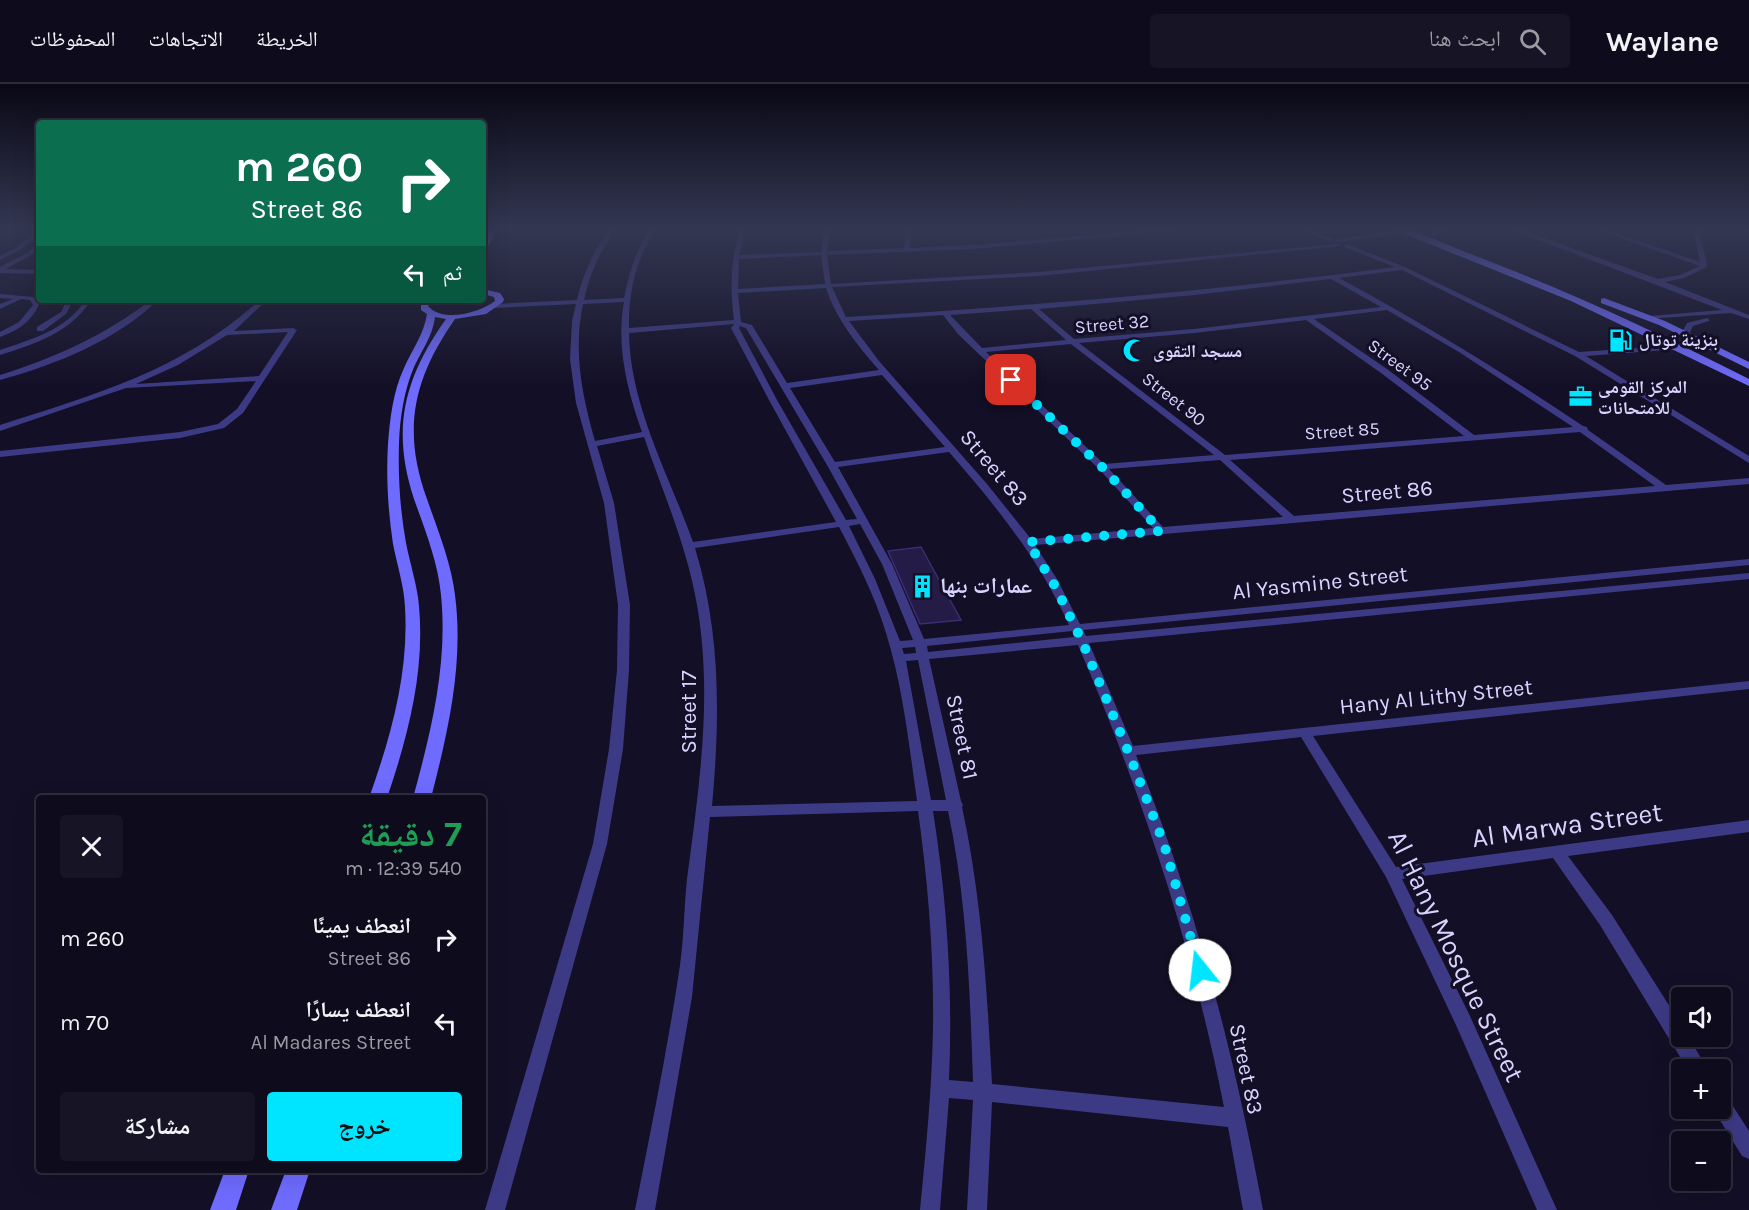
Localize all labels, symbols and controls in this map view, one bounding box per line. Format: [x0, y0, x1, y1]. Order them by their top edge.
search box [1150, 14, 1570, 68]
icon: search [1516, 25, 1549, 58]
text: Waylane [1606, 25, 1719, 58]
text: ابحث هنا [1429, 26, 1501, 52]
text: المحفوظات [30, 27, 115, 51]
text: الاتجاهات [148, 27, 223, 51]
text: الخريطة [256, 27, 318, 51]
text: 260 m [235, 142, 363, 192]
icon: right [384, 144, 462, 222]
text: Street 86 [250, 193, 363, 225]
icon: left [398, 258, 431, 291]
text: ثم [443, 260, 462, 286]
street label: Street 32 [1074, 310, 1150, 338]
fuel station icon: بنزينة توتال [1608, 327, 1634, 353]
place label: بنزينة توتال [1639, 329, 1718, 351]
street label: Street 95 [1363, 334, 1437, 396]
mosque icon: مسجد التقوى [1122, 338, 1148, 364]
place label: مسجد التقوى [1153, 340, 1242, 362]
pin [985, 354, 1036, 405]
icon: arrive [994, 363, 1027, 396]
street label: Street 90 [1138, 367, 1210, 431]
place label: المركز القومى للامتحانات [1598, 376, 1687, 419]
office icon: المركز القومى للامتحانات [1567, 384, 1593, 410]
street label: Street 85 [1304, 417, 1380, 445]
street label: Street 83 [954, 424, 1034, 512]
street label: Street 86 [1340, 475, 1434, 509]
street label: Al Yasmine Street [1231, 561, 1409, 605]
building icon: عمارات بنها [909, 573, 935, 599]
place label: عمارات بنها [940, 573, 1032, 599]
street label: Street 17 [676, 670, 702, 754]
street label: Hany Al Lithy Street [1338, 674, 1534, 720]
street label: Street 81 [940, 692, 984, 782]
street label: Al Marwa Street [1470, 796, 1664, 854]
text: 7 دقيقة [359, 813, 462, 855]
button: close [60, 815, 123, 878]
street label: Al Hany Mosque Street [1381, 825, 1531, 1087]
text: 540 m · 12:39 [345, 857, 462, 880]
text: انعطف يمينًا [312, 913, 411, 939]
icon: right [429, 923, 462, 956]
text: 260 m [60, 926, 124, 952]
position arrow [1168, 938, 1232, 1002]
text: Street 86 [328, 947, 411, 970]
map controls [1671, 987, 1731, 1191]
button: sound [1671, 987, 1731, 1047]
text: انعطف يسارًا [306, 997, 411, 1023]
icon: left [429, 1007, 462, 1040]
text: 70 m [60, 1010, 109, 1036]
street label: Street 83 [1224, 1021, 1268, 1117]
text: Al Madares Street [251, 1031, 411, 1054]
button: + [1671, 1059, 1731, 1119]
button: مشاركة [60, 1092, 255, 1161]
button: خروج [267, 1092, 462, 1161]
button: − [1671, 1131, 1731, 1191]

